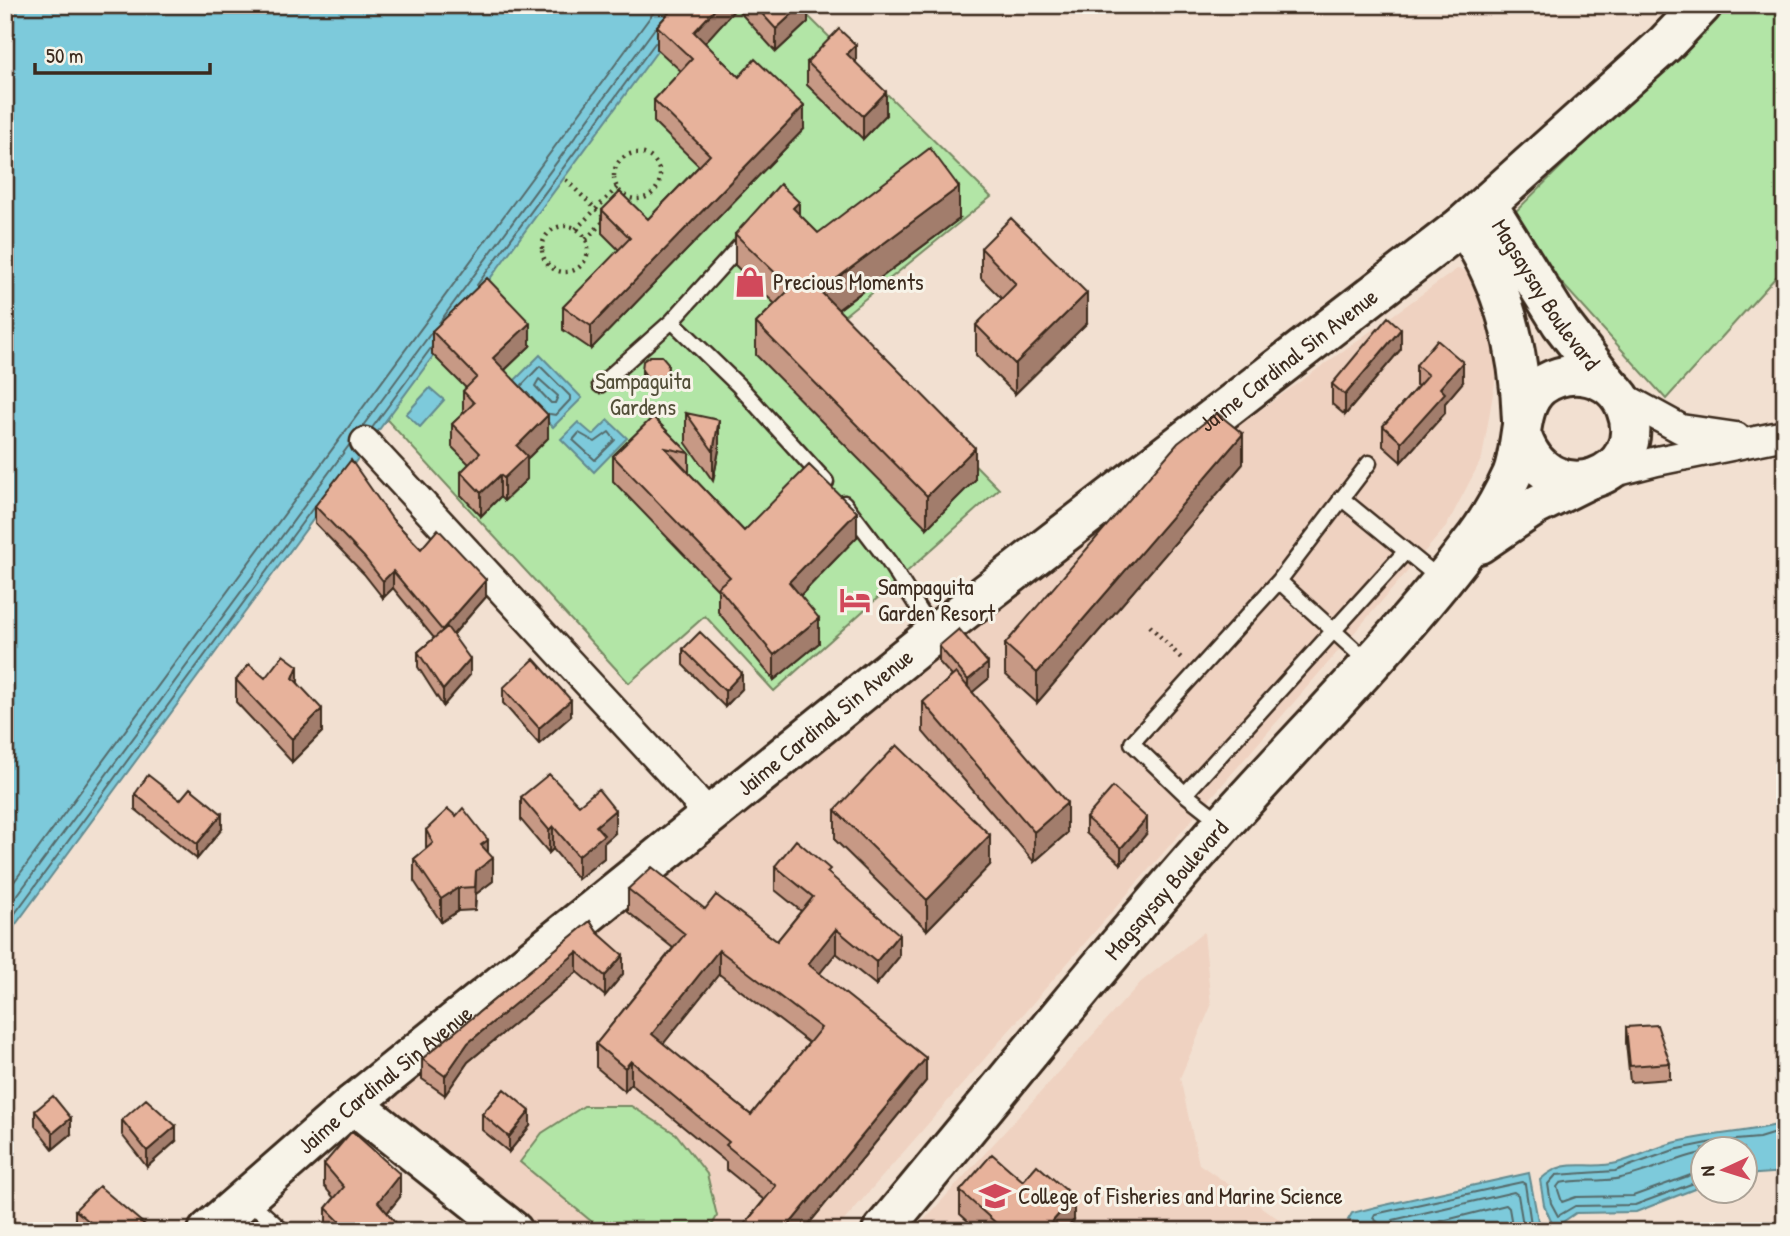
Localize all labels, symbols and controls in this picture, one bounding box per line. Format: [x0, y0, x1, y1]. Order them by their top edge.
scale bar [35, 32, 210, 76]
text: 50 m [46, 41, 83, 70]
street label: Magsaysay Boulevard [1485, 213, 1607, 376]
shop icon: Precious Moments [733, 265, 767, 299]
place label: Precious Moments [773, 266, 924, 297]
street label: Jaime Cardinal Sin Avenue [1192, 281, 1384, 439]
park label: Sampaguita Gardens [595, 365, 691, 422]
place label: Sampaguita Garden Resort [878, 571, 996, 628]
hotel icon: Sampaguita Garden Resort [838, 583, 872, 617]
street label: Jaime Cardinal Sin Avenue [730, 641, 919, 802]
street label: Magsaysay Boulevard [1097, 813, 1235, 966]
street label: Jaime Cardinal Sin Avenue [291, 998, 478, 1161]
north arrow [1688, 1134, 1758, 1204]
text: N [1694, 1165, 1720, 1177]
school or university icon: College of Fisheries and Marine Science [978, 1179, 1012, 1213]
place label: College of Fisheries and Marine Science [1018, 1180, 1343, 1211]

